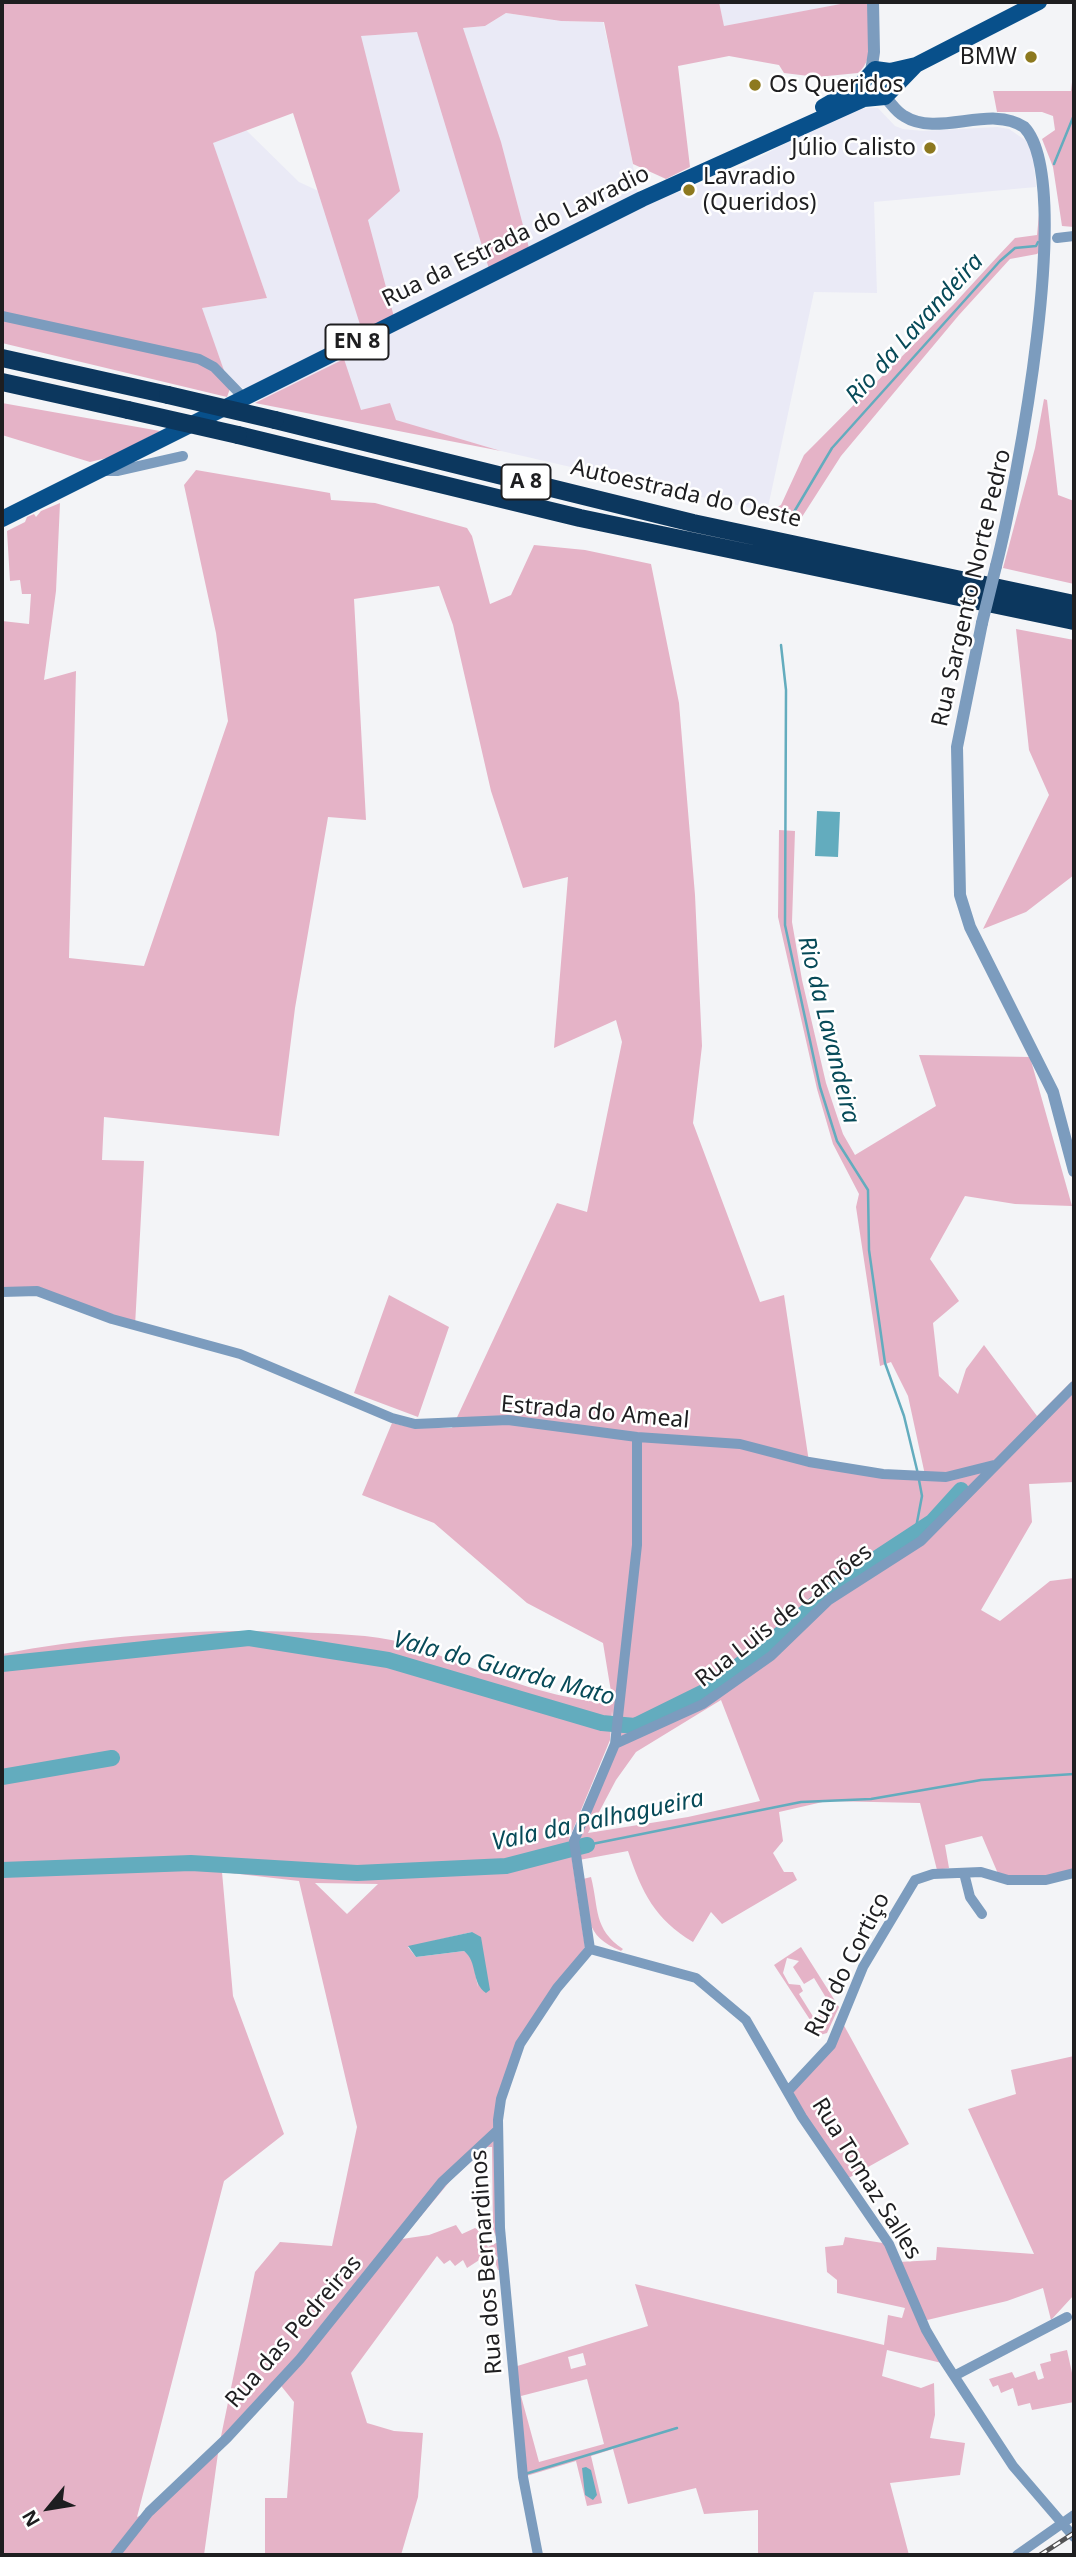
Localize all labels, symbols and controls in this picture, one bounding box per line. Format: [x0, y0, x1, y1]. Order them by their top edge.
place label: BMW [960, 43, 1017, 71]
marker: BMW [1023, 49, 1039, 65]
place label: Os Queridos [769, 71, 904, 99]
marker: Os Queridos [747, 77, 763, 93]
place label: Júlio Calisto [791, 134, 916, 162]
marker: Júlio Calisto [922, 140, 938, 156]
street label: Rua da Estrada do Lavradio [378, 160, 654, 314]
place label: Lavradio (Queridos) [703, 163, 816, 217]
marker: Lavradio (Queridos) [681, 182, 697, 198]
water label: Rio da Lavandeira [840, 248, 990, 410]
road number: EN 8 [326, 324, 388, 360]
street label: Rua Sargento Norte Pedro [927, 447, 1017, 729]
street label: Autoestrada do Oeste [568, 454, 804, 534]
road number: A 8 [502, 464, 550, 500]
water label: Rio da Lavandeira [791, 933, 865, 1127]
street label: Estrada do Ameal [500, 1391, 690, 1435]
street label: Rua Luis de Camões [690, 1538, 878, 1694]
water label: Vala do Guarda Mato [390, 1626, 618, 1712]
water label: Vala da Palhagueira [489, 1784, 707, 1858]
street label: Rua do Cortiço [800, 1888, 896, 2042]
street label: Rua Tomaz Salles [805, 2093, 927, 2265]
street label: Rua dos Bernardinos [465, 2149, 509, 2375]
street label: Rua das Pedreiras [220, 2250, 368, 2414]
north arrow [14, 2473, 84, 2543]
text: N [16, 2505, 46, 2532]

